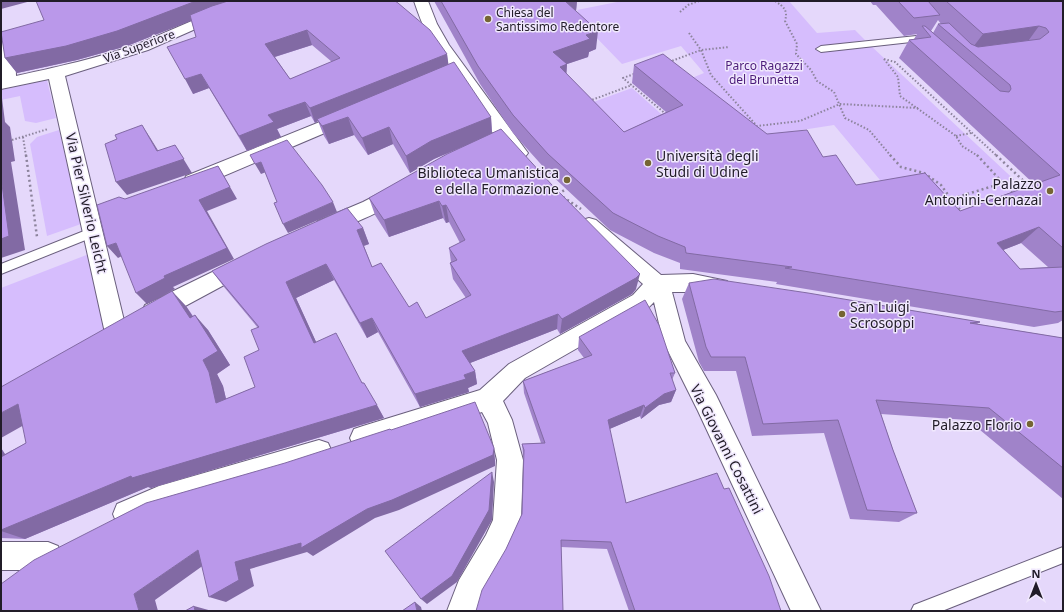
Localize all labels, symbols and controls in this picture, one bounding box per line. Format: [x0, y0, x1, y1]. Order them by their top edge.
place label: Chiesa del Santissimo Redentore [496, 4, 619, 35]
marker: Chiesa del Santissimo Redentore [483, 14, 493, 24]
street label: Via Superiore [101, 25, 177, 67]
park label: Parco Ragazzi del Brunetta [725, 57, 803, 88]
street label: Via Pier Silverio Leicht [62, 131, 112, 275]
place label: Università degli Studi di Udine [656, 146, 759, 181]
marker: Università degli Studi di Udine [643, 158, 653, 168]
place label: Biblioteca Umanistica e della Formazione [417, 163, 559, 198]
place label: Palazzo Antonini-Cernazai [925, 174, 1042, 209]
marker: Biblioteca Umanistica e della Formazione [562, 175, 572, 185]
marker: Palazzo Antonini-Cernazai [1045, 186, 1055, 196]
place label: San Luigi Scrosoppi [850, 297, 914, 332]
marker: San Luigi Scrosoppi [837, 309, 847, 319]
street label: Via Giovanni Cosattini [686, 381, 768, 517]
place label: Palazzo Florio [932, 415, 1022, 434]
marker: Palazzo Florio [1025, 419, 1035, 429]
north arrow [1016, 564, 1056, 604]
text: N [1032, 566, 1040, 581]

